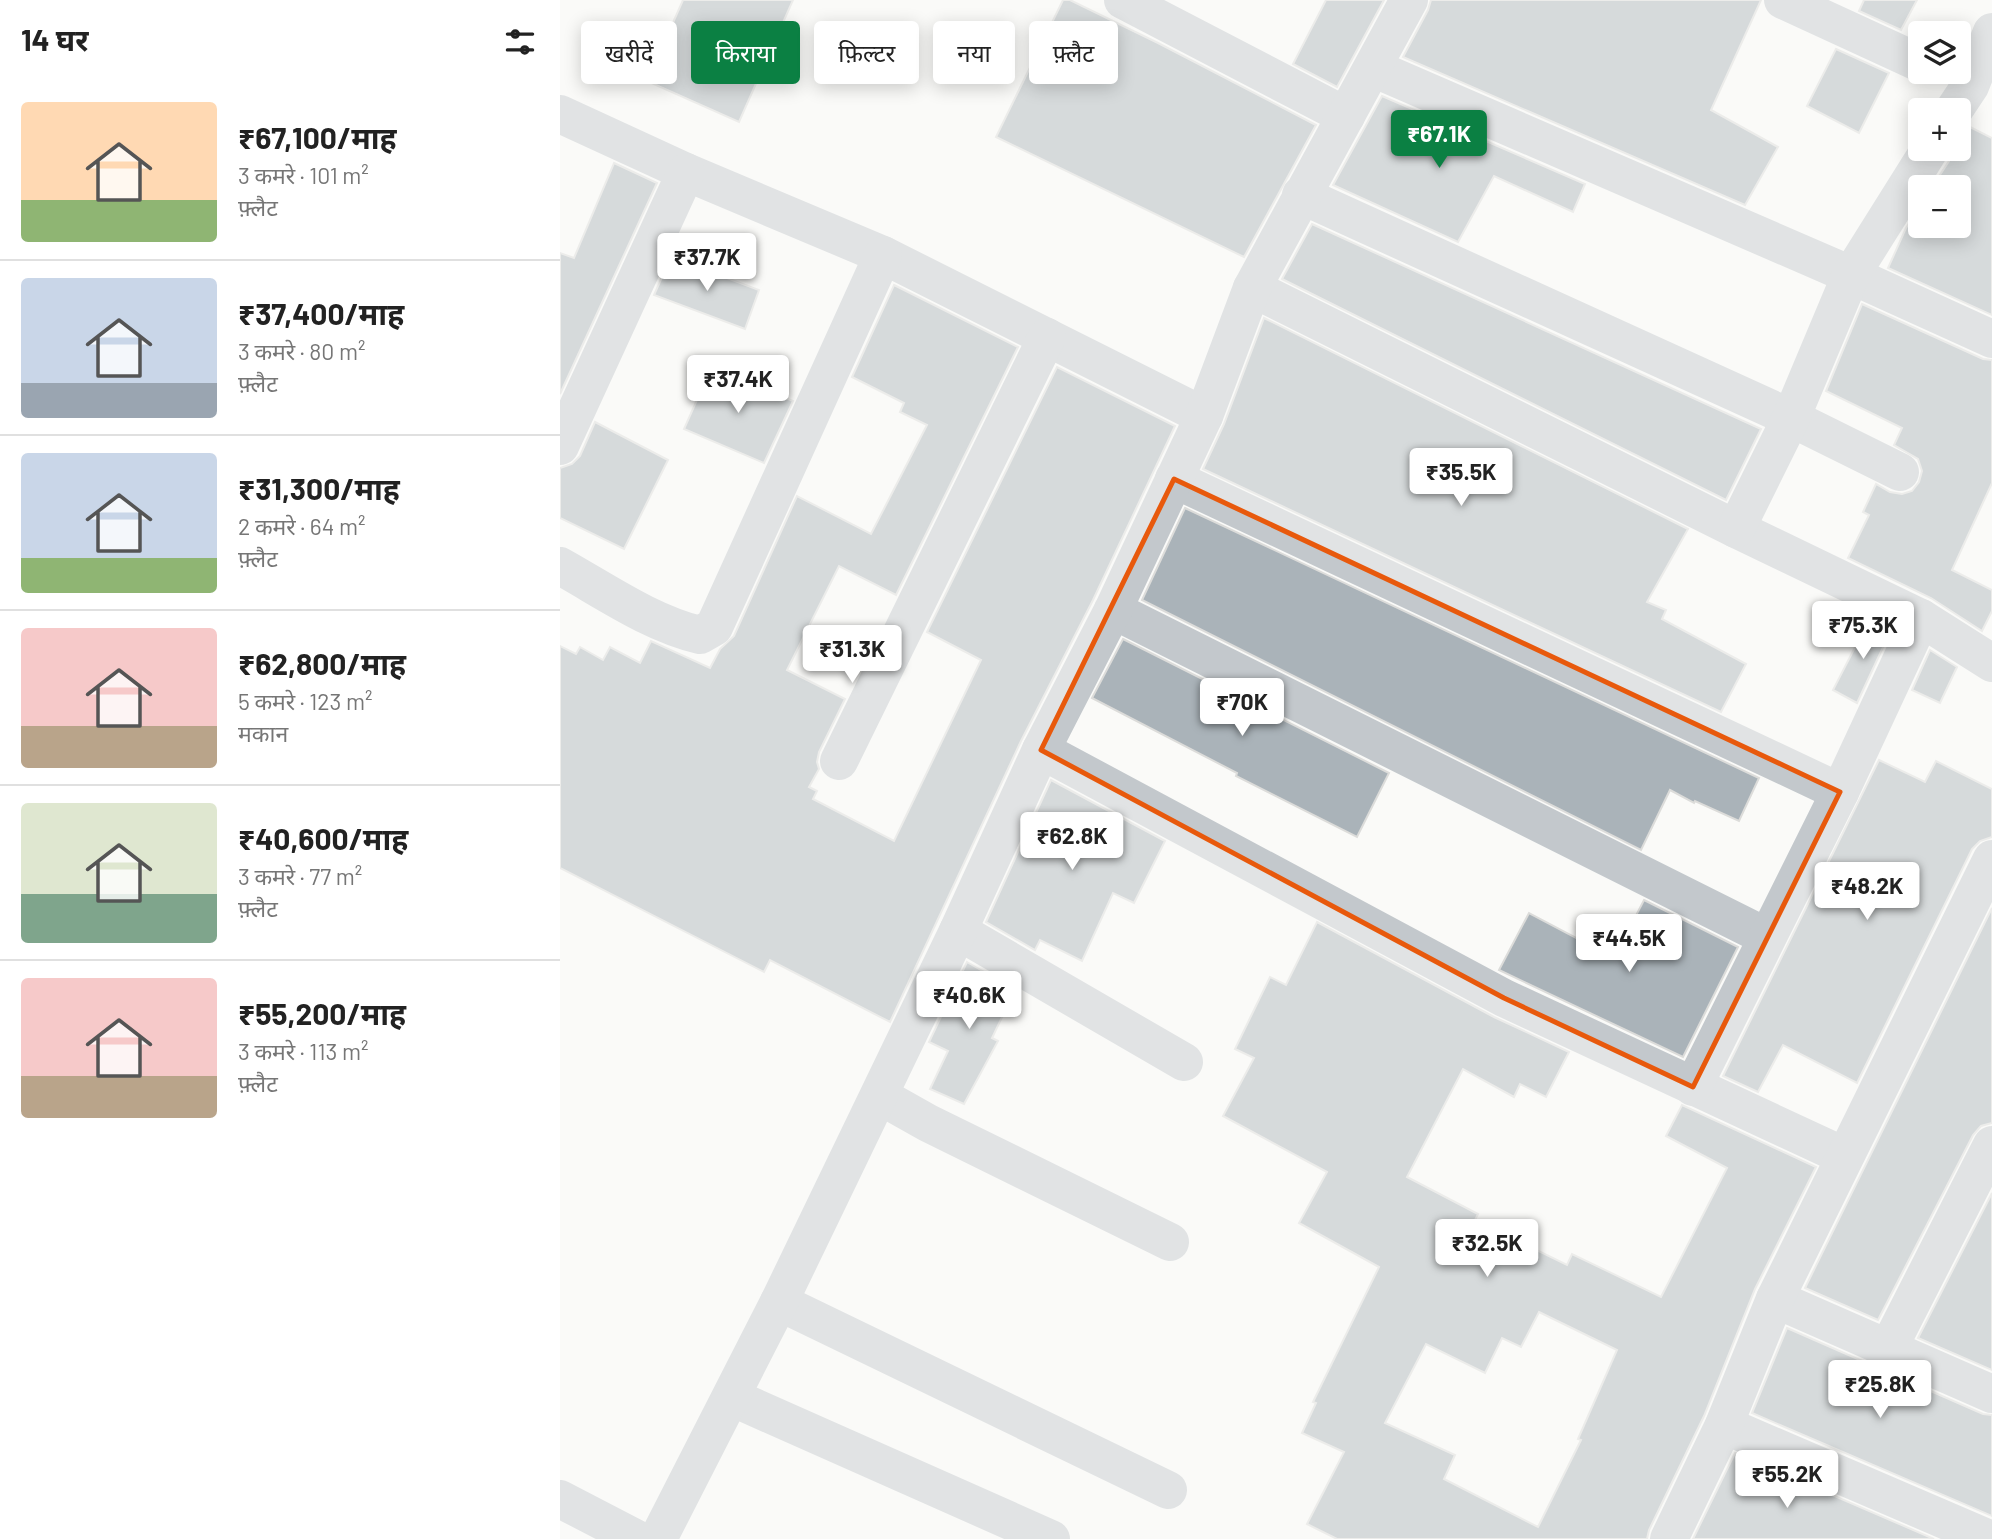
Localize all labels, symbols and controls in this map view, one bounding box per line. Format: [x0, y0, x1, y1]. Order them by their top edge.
text: 14 घर [21, 21, 88, 57]
chip: खरीदें [581, 21, 677, 84]
chip: किराया [691, 21, 800, 84]
chip: फ़िल्टर [814, 21, 919, 84]
chip: नया [933, 21, 1015, 84]
chip: फ़्लैट [1029, 21, 1118, 84]
map controls [1908, 21, 1971, 238]
button: layers [1908, 21, 1971, 84]
icon: filters [501, 23, 539, 61]
button: + [1908, 98, 1971, 161]
pin: ₹67.1K [1382, 110, 1496, 170]
text: ₹67,100/माह [238, 119, 397, 155]
text: ₹67.1K [1407, 119, 1471, 147]
icon: home [77, 130, 161, 214]
text: 3 कमरे · 101 m² [238, 161, 369, 189]
button: − [1908, 175, 1971, 238]
text: फ़्लैट [238, 193, 278, 221]
pin: ₹37.7K [650, 233, 764, 293]
text: ₹37.7K [673, 242, 741, 270]
text: ₹37,400/माह [238, 295, 404, 331]
icon: home [77, 306, 161, 390]
text: 3 कमरे · 80 m² [238, 337, 365, 365]
pin: ₹37.4K [681, 356, 795, 415]
text: ₹37.4K [703, 364, 773, 392]
text: फ़्लैट [238, 369, 278, 397]
pin: ₹35.5K [1404, 448, 1518, 508]
text: ₹35.5K [1426, 457, 1496, 485]
text: ₹31,300/माह [238, 470, 400, 506]
icon: home [77, 481, 161, 565]
text: 2 कमरे · 64 m² [238, 512, 365, 540]
text: फ़्लैट [238, 544, 278, 572]
pin: ₹75.3K [1806, 602, 1920, 661]
text: ₹75.3K [1828, 610, 1898, 638]
pin: ₹31.3K [795, 626, 909, 685]
text: ₹31.3K [819, 634, 885, 662]
text: ₹62,800/माह [238, 645, 406, 681]
icon: home [77, 656, 161, 740]
pin: ₹70K [1201, 678, 1283, 738]
text: 5 कमरे · 123 m² [238, 687, 372, 715]
text: ₹70K [1216, 687, 1268, 715]
text: मकान [238, 719, 288, 747]
pin: ₹62.8K [1015, 812, 1129, 872]
text: ₹40,600/माह [238, 820, 408, 856]
text: ₹62.8K [1036, 821, 1108, 849]
icon: home [77, 831, 161, 915]
text: 3 कमरे · 77 m² [238, 862, 362, 890]
pin: ₹48.2K [1810, 862, 1924, 922]
text: ₹48.2K [1830, 871, 1904, 899]
text: फ़्लैट [238, 894, 278, 922]
pin: ₹44.5K [1572, 914, 1686, 974]
text: ₹44.5K [1592, 923, 1666, 951]
pin: ₹40.6K [912, 972, 1026, 1031]
text: ₹40.6K [932, 980, 1006, 1008]
text: ₹55,200/माह [238, 995, 406, 1031]
icon: home [77, 1006, 161, 1090]
text: 3 कमरे · 113 m² [238, 1037, 368, 1065]
text: फ़्लैट [238, 1069, 278, 1097]
pin: ₹32.5K [1430, 1220, 1544, 1279]
text: ₹32.5K [1451, 1228, 1523, 1256]
pin: ₹25.8K [1823, 1360, 1937, 1420]
text: ₹25.8K [1844, 1369, 1916, 1397]
pin: ₹55.2K [1730, 1450, 1844, 1510]
text: ₹55.2K [1751, 1459, 1823, 1487]

